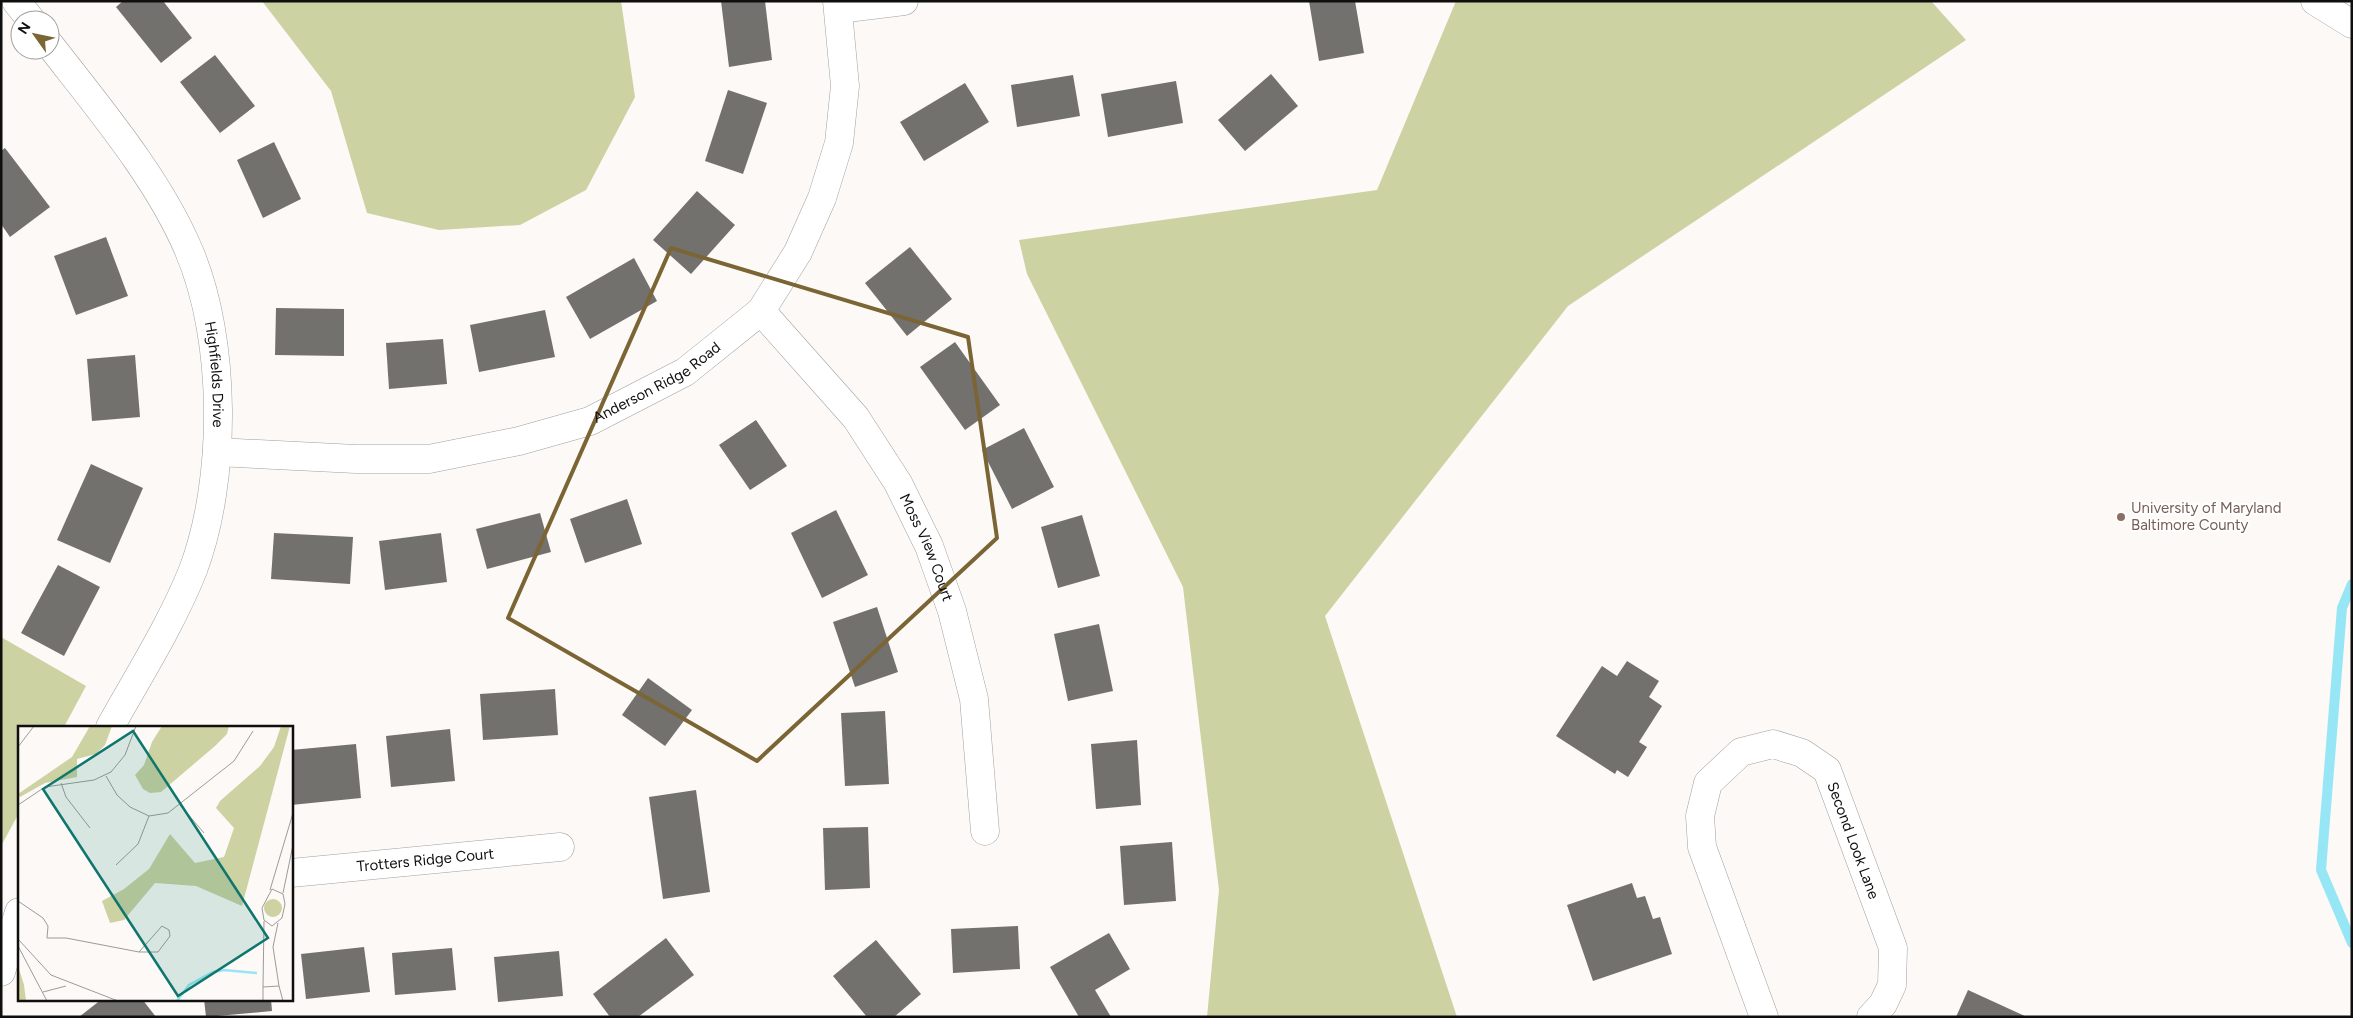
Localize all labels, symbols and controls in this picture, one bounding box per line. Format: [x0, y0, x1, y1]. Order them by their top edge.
north arrow [10, 10, 60, 60]
text: N [14, 19, 35, 37]
street label: Highfields Drive [201, 320, 227, 428]
street label: Anderson Ridge Road [590, 338, 724, 427]
street label: Moss View Court [896, 491, 957, 604]
place label: University of Maryland Baltimore County [2131, 499, 2281, 534]
marker: University of Maryland Baltimore County [2115, 511, 2127, 523]
inset map [18, 726, 292, 1000]
street label: Second Look Lane [1823, 779, 1883, 901]
street label: Trotters Ridge Court [356, 844, 495, 876]

